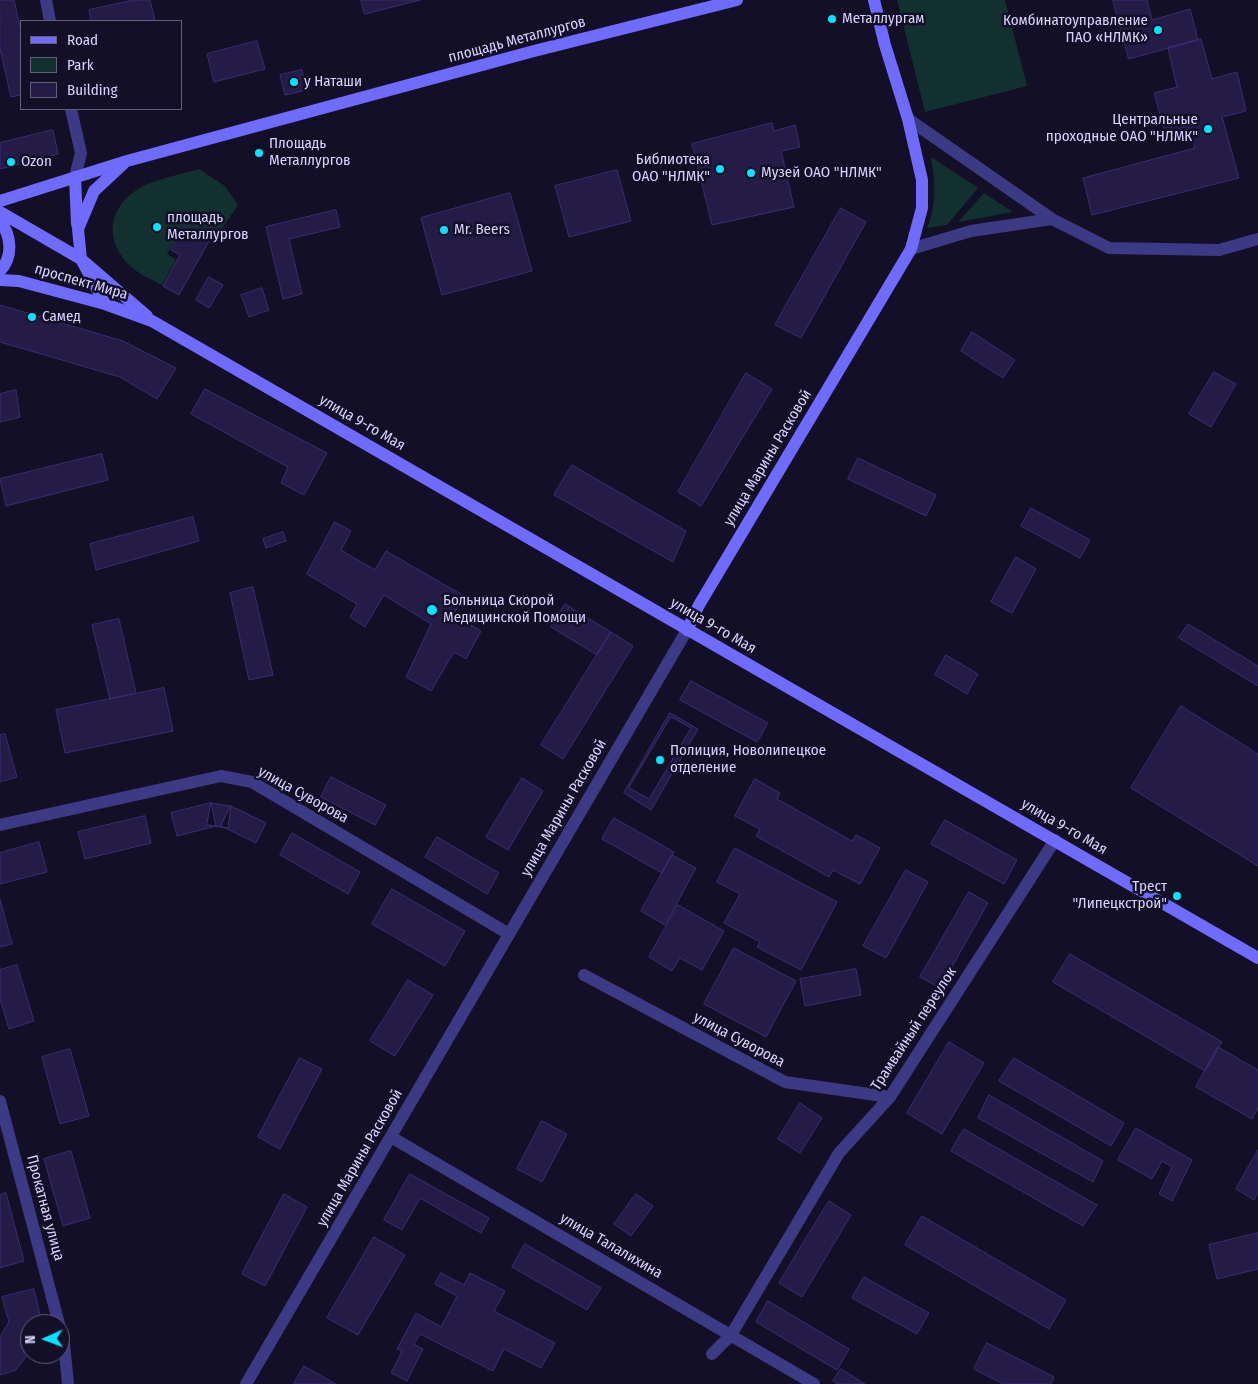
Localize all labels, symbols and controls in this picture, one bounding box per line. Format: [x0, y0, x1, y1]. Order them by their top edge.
place label: Металлургам [842, 10, 924, 28]
place label: Комбинатоуправление ПАО «НЛМК» [1003, 12, 1148, 47]
street label: площадь Металлургов [446, 13, 588, 67]
marker: Металлургам [826, 13, 838, 25]
legend [20, 20, 182, 110]
marker: Комбинатоуправление ПАО «НЛМК» [1152, 24, 1164, 36]
text: Road [67, 31, 98, 49]
text: Park [67, 56, 94, 74]
place label: у Наташи [304, 73, 362, 91]
marker: у Наташи [288, 76, 300, 88]
text: Building [67, 81, 118, 99]
place label: Центральные проходные ОАО "НЛМК" [1046, 111, 1198, 146]
marker: Центральные проходные ОАО "НЛМК" [1202, 123, 1214, 135]
place label: Площадь Металлургов [269, 135, 351, 170]
marker: Площадь Металлургов [253, 147, 265, 159]
place label: Библиотека ОАО "НЛМК" [632, 151, 710, 186]
place label: Ozon [21, 153, 52, 171]
marker: Ozon [5, 156, 17, 168]
marker: Библиотека ОАО "НЛМК" [714, 163, 726, 175]
place label: Музей ОАО "НЛМК" [761, 164, 882, 182]
marker: Музей ОАО "НЛМК" [745, 167, 757, 179]
place label: площадь Металлургов [167, 209, 249, 244]
marker: площадь Металлургов [151, 221, 163, 233]
place label: Mr. Beers [454, 221, 510, 239]
marker: Mr. Beers [438, 224, 450, 236]
street label: проспект Мира [32, 260, 130, 304]
place label: Самед [42, 308, 81, 326]
marker: Самед [26, 311, 38, 323]
street label: улица Марины Расковой [720, 387, 816, 529]
street label: улица 9-го Мая [316, 391, 408, 455]
place label: Больница Скорой Медицинской Помощи [443, 592, 586, 627]
street label: улица 9-го Мая [667, 594, 759, 658]
marker: Больница Скорой Медицинской Помощи [425, 603, 439, 617]
street label: улица Марины Расковой [517, 736, 611, 880]
place label: Полиция, Новолипецкое отделение [670, 742, 826, 777]
marker: Полиция, Новолипецкое отделение [654, 754, 666, 766]
street label: улица Суворова [255, 763, 351, 827]
street label: улица 9-го Мая [1018, 795, 1110, 859]
place label: Трест "Липецкстрой" [1073, 878, 1167, 913]
marker: Трест "Липецкстрой" [1171, 890, 1183, 902]
street label: Трамвайный переулок [867, 964, 961, 1094]
street label: улица Суворова [690, 1008, 788, 1072]
street label: улица Марины Расковой [313, 1086, 407, 1230]
street label: Прокатная улица [22, 1153, 68, 1263]
street label: улица Талалихина [557, 1209, 665, 1283]
north arrow [20, 1314, 70, 1364]
text: N [22, 1335, 39, 1344]

